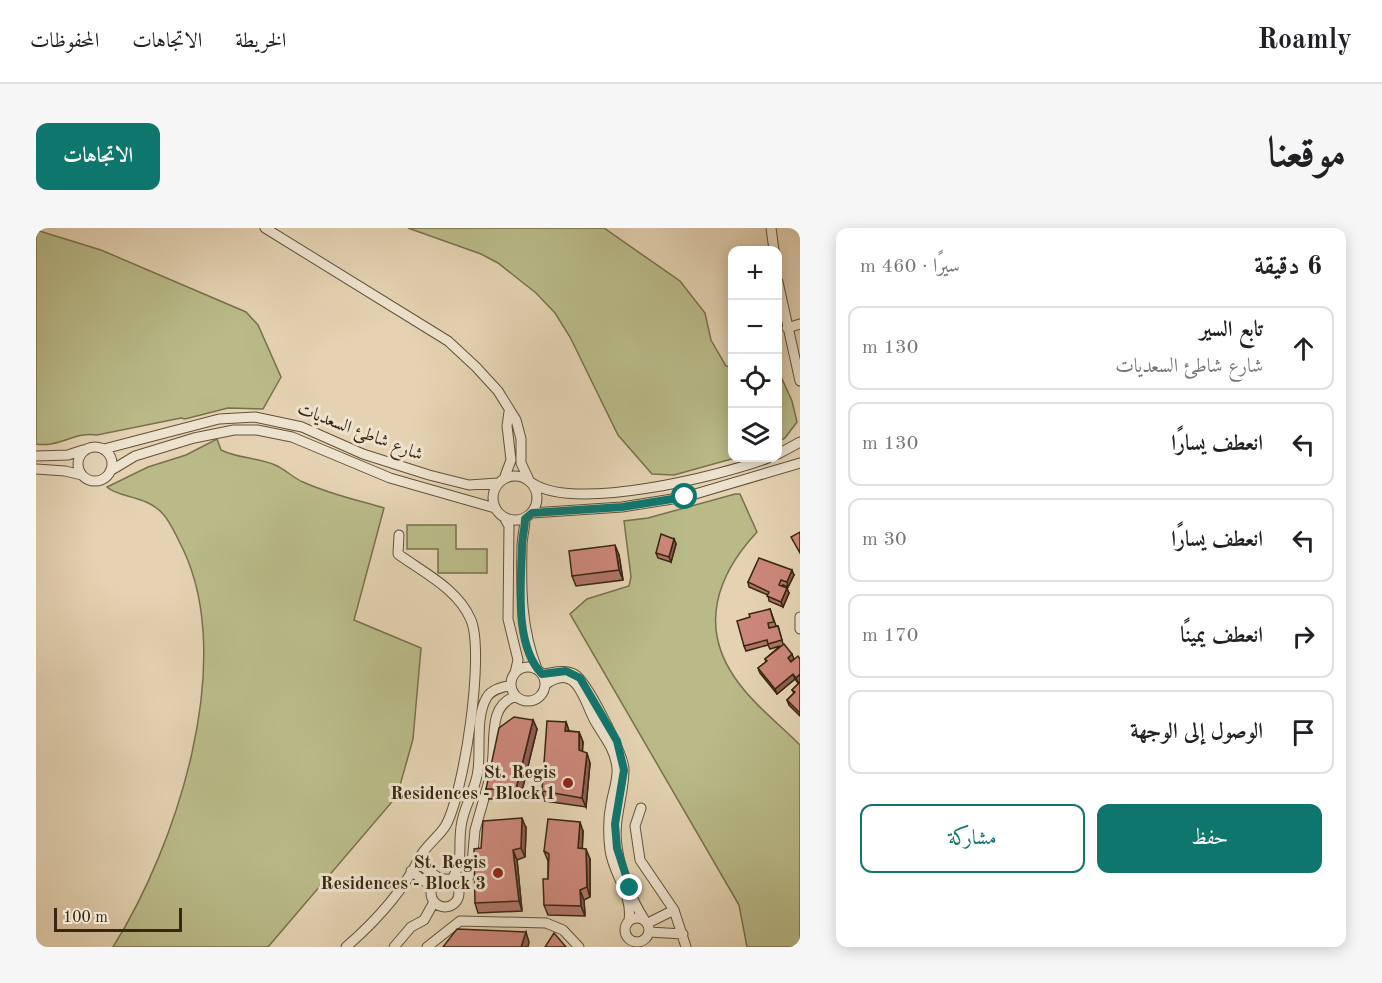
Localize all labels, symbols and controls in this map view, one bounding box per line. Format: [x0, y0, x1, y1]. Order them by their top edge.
text: Roamly [1258, 27, 1352, 55]
text: المحفوظات [30, 31, 99, 52]
text: الاتجاهات [132, 31, 202, 52]
text: الخريطة [235, 31, 286, 52]
button: الاتجاهات [36, 123, 160, 190]
text: موقعنا [1268, 134, 1346, 176]
map controls [728, 246, 782, 462]
button: + [728, 246, 782, 300]
text: 6 دقيقة [1254, 254, 1322, 280]
text: سيرًا · 460 m [860, 257, 960, 277]
button: − [728, 300, 782, 354]
text: تابع السير [1199, 319, 1263, 341]
icon: ahead [1287, 332, 1320, 365]
text: 130 m [862, 338, 918, 358]
button: locate [728, 354, 782, 408]
text: شارع شاطئ السعديات [1115, 357, 1263, 377]
street label: شارع شاطئ السعديات [293, 400, 425, 469]
button: layers [728, 408, 782, 462]
icon: left [1287, 428, 1320, 461]
text: انعطف يسارًا [1171, 433, 1263, 455]
text: 130 m [862, 434, 918, 454]
route start [671, 483, 697, 509]
icon: left [1287, 524, 1320, 557]
text: انعطف يسارًا [1171, 529, 1263, 551]
text: 30 m [862, 530, 907, 550]
icon: right [1287, 620, 1320, 653]
text: انعطف يمينًا [1180, 625, 1263, 647]
text: 170 m [862, 626, 918, 646]
icon: arrive [1287, 716, 1320, 749]
text: الوصول إلى الوجهة [1130, 721, 1263, 743]
place label: St. Regis Residences - Block 1 [390, 764, 556, 803]
marker: St. Regis Residences - Block 1 [561, 776, 575, 790]
button: مشاركة [860, 804, 1085, 873]
button: حفظ [1097, 804, 1322, 873]
place label: St. Regis Residences - Block 3 [320, 854, 486, 893]
marker: St. Regis Residences - Block 3 [491, 866, 505, 880]
route end [616, 874, 642, 900]
scale bar [54, 905, 182, 932]
text: 100 m [63, 910, 108, 926]

